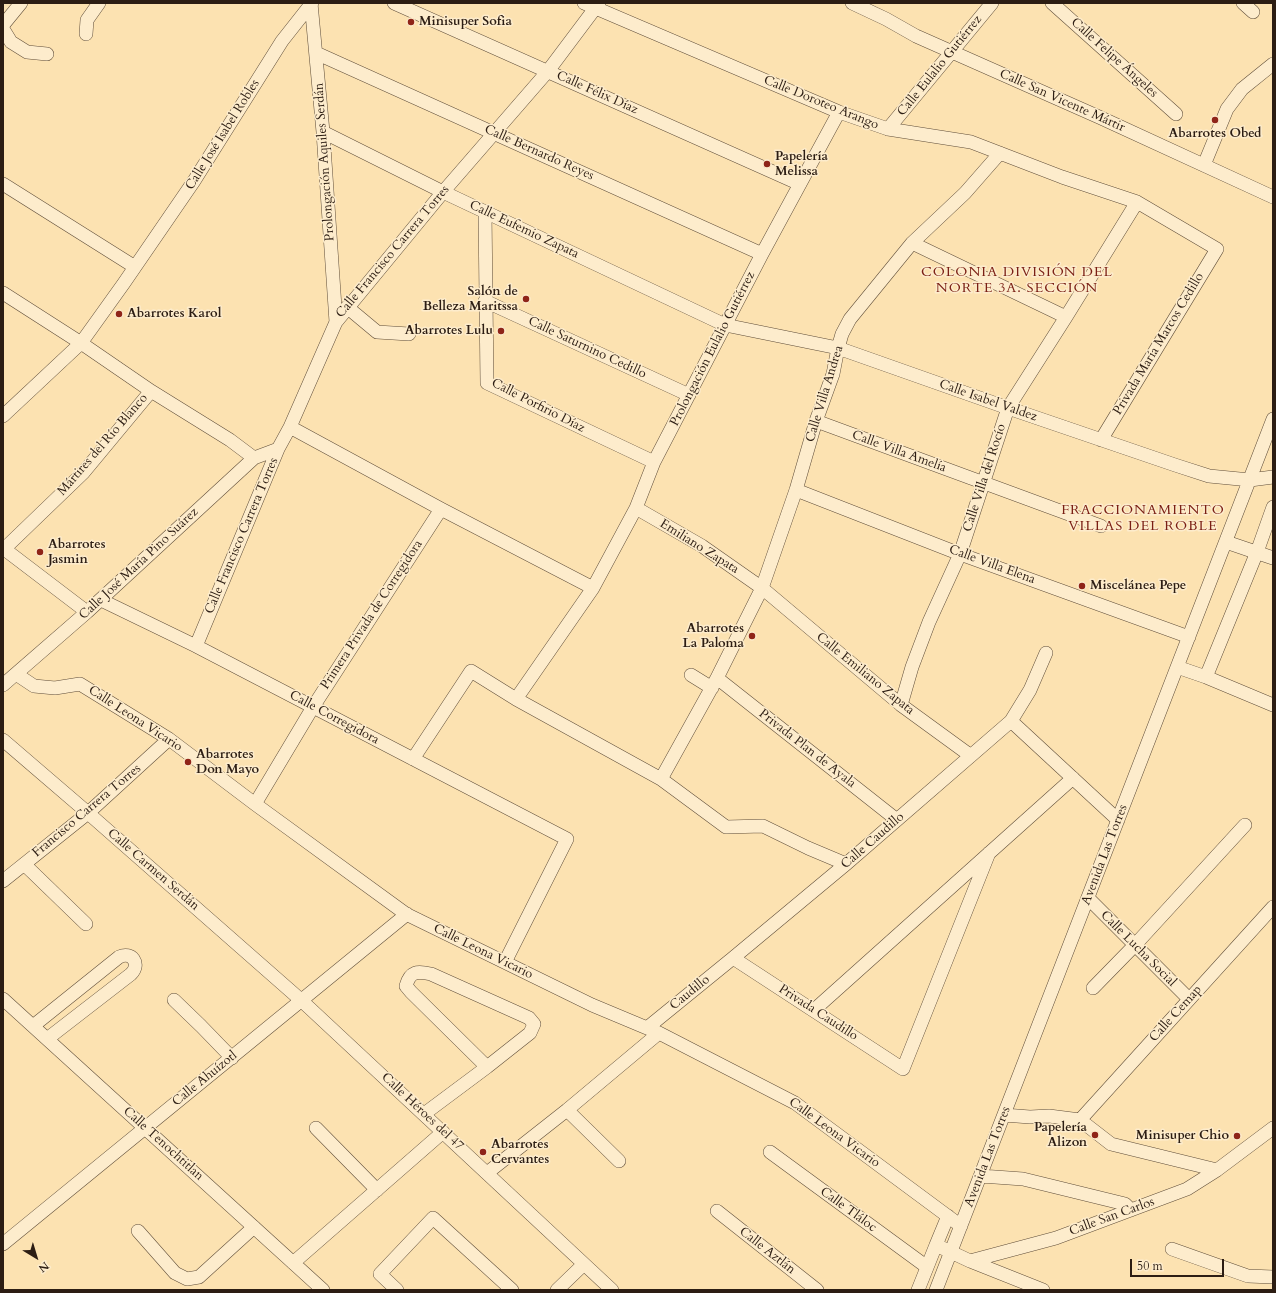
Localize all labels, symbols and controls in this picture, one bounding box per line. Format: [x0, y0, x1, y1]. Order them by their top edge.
street label: Calle Eulalio Gutiérrez [894, 12, 986, 120]
place label: Minisuper Sofia [419, 14, 512, 30]
street label: Calle Felipe Ángeles [1067, 15, 1161, 101]
marker: Minisuper Sofia [406, 17, 416, 27]
street label: Calle San Vicente Mártir [997, 66, 1127, 136]
street label: Calle Félix Díaz [554, 68, 640, 118]
street label: Calle Doroteo Arango [761, 73, 881, 133]
street label: Calle José Isabel Robles [183, 77, 263, 193]
street label: Prolongación Aquiles Serdán [312, 82, 338, 242]
marker: Abarrotes Obed [1210, 115, 1220, 125]
street label: Calle Bernardo Reyes [482, 122, 596, 184]
place label: Abarrotes Obed [1169, 126, 1261, 142]
place label: Papelería Melissa [775, 149, 828, 180]
marker: Papelería Melissa [762, 159, 772, 169]
street label: Calle Francisco Carrera Torres [333, 183, 453, 321]
street label: Calle Eufemio Zapata [467, 198, 581, 262]
district label: COLONIA DIVISIÓN DEL NORTE 3A. SECCIÓN [921, 265, 1113, 298]
street label: Prolongación Eulalio Gutiérrez [667, 269, 759, 429]
street label: Privada María Marcos Cedillo [1110, 270, 1208, 418]
place label: Salón de Belleza Maritssa [423, 284, 518, 315]
marker: Salón de Belleza Maritssa [521, 294, 531, 304]
place label: Abarrotes Karol [127, 306, 221, 322]
marker: Abarrotes Karol [114, 309, 124, 319]
street label: Calle Saturnino Cedillo [525, 314, 649, 382]
place label: Abarrotes Lulu [405, 323, 493, 339]
marker: Abarrotes Lulu [496, 326, 506, 336]
street label: Calle Villa Andrea [803, 344, 847, 444]
street label: Calle Porfirio Díaz [489, 376, 587, 436]
street label: Calle Isabel Valdez [937, 377, 1039, 425]
street label: Mártires del Río Blanco [55, 391, 151, 499]
street label: Calle Villa del Rocío [960, 422, 1010, 534]
street label: Calle Villa Amelía [850, 428, 948, 476]
street label: Calle Francisco Carrera Torres [202, 456, 282, 616]
district label: FRACCIONAMIENTO VILLAS DEL ROBLE [1061, 503, 1225, 536]
street label: Calle José María Pino Suárez [76, 505, 202, 623]
street label: Emiliano Zapata [657, 516, 741, 578]
place label: Abarrotes Jasmin [48, 537, 105, 568]
street label: Primera Privada de Corregidora [318, 537, 426, 693]
street label: Calle Villa Elena [947, 542, 1037, 588]
marker: Abarrotes Jasmin [35, 547, 45, 557]
place label: Miscelánea Pepe [1090, 578, 1186, 594]
marker: Miscelánea Pepe [1077, 581, 1087, 591]
place label: Abarrotes La Paloma [683, 621, 744, 652]
street label: Calle Emiliano Zapata [813, 630, 917, 718]
marker: Abarrotes La Paloma [747, 631, 757, 641]
street label: Calle Leona Vicario [85, 683, 185, 755]
street label: Calle Corregidora [287, 688, 381, 748]
street label: Privada Plan de Ayala [755, 706, 859, 792]
place label: Abarrotes Don Mayo [196, 747, 259, 778]
marker: Abarrotes Don Mayo [183, 757, 193, 767]
street label: Francisco Carrera Torres [30, 761, 144, 861]
street label: Avenida Las Torres [1079, 803, 1131, 907]
street label: Calle Caudillo [838, 809, 908, 873]
street label: Calle Carmen Serdán [104, 826, 202, 914]
street label: Calle Lucha Social [1097, 908, 1179, 990]
street label: Calle Leona Vicario [431, 921, 535, 983]
street label: Caudillo [667, 972, 713, 1014]
street label: Privada Caudillo [776, 982, 860, 1044]
street label: Calle Cemap [1146, 982, 1206, 1046]
street label: Calle Ahuízotl [169, 1048, 241, 1110]
street label: Calle Héroes del 47 [378, 1070, 466, 1154]
street label: Calle Leona Vicario [785, 1095, 883, 1171]
street label: Calle Tenochtitlan [120, 1104, 206, 1184]
street label: Avenida Las Torres [962, 1105, 1014, 1209]
place label: Papelería Alizon [1034, 1120, 1087, 1151]
place label: Minisuper Chio [1136, 1128, 1229, 1144]
marker: Papelería Alizon [1090, 1130, 1100, 1140]
marker: Minisuper Chio [1232, 1131, 1242, 1141]
place label: Abarrotes Cervantes [491, 1137, 549, 1168]
marker: Abarrotes Cervantes [478, 1147, 488, 1157]
street label: Calle Tláloc [817, 1184, 879, 1236]
street label: Calle San Carlos [1067, 1194, 1157, 1240]
street label: Calle Aztlán [736, 1224, 798, 1278]
north arrow [16, 1237, 56, 1277]
scale bar [1132, 1251, 1226, 1277]
text: N [35, 1258, 52, 1276]
text: 50 m [1137, 1258, 1163, 1274]

